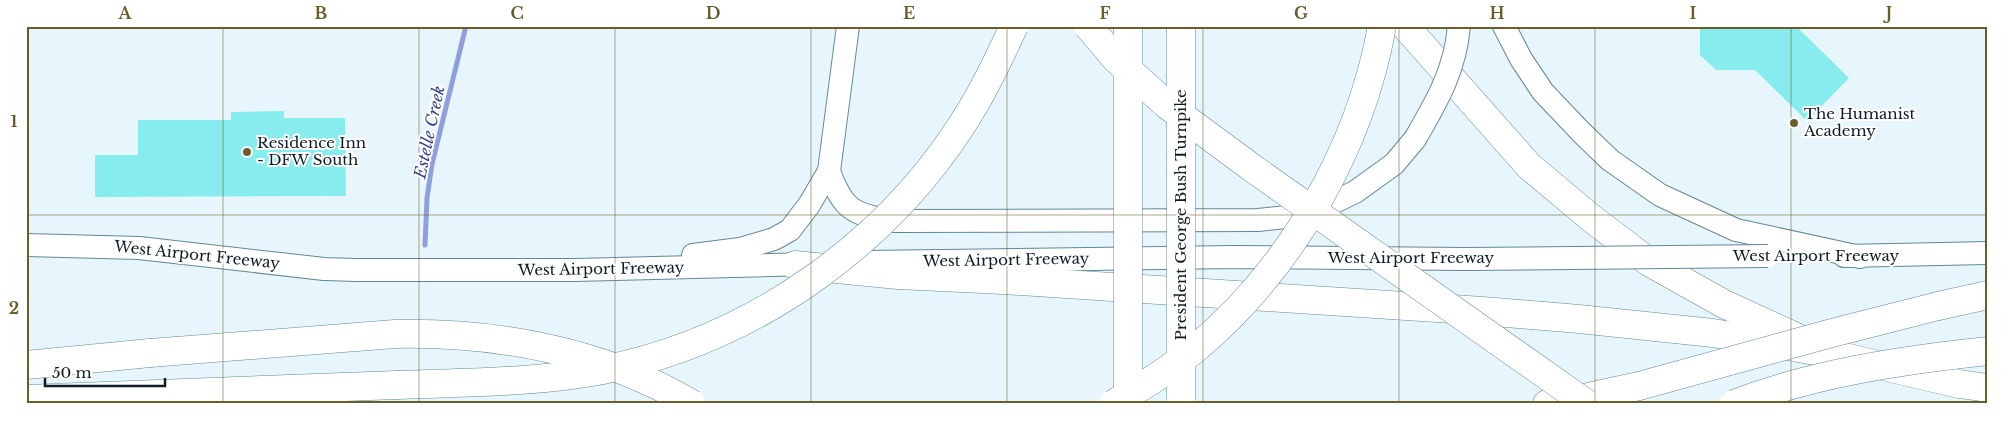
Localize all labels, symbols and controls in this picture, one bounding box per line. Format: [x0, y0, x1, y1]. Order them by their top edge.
text: A [118, 3, 133, 23]
text: B [315, 3, 328, 23]
text: C [510, 3, 524, 23]
text: D [706, 3, 720, 23]
text: E [903, 3, 915, 23]
text: F [1099, 3, 1111, 23]
text: G [1294, 3, 1308, 23]
text: H [1489, 3, 1505, 23]
text: I [1690, 3, 1697, 23]
text: J [1883, 3, 1892, 23]
water label: Estelle Creek [409, 84, 449, 181]
street label: President George Bush Turnpike [1171, 89, 1190, 341]
place label: The Humanist Academy [1803, 104, 1916, 140]
text: 1 [11, 111, 18, 131]
marker: The Humanist Academy [1788, 117, 1800, 129]
place label: Residence Inn - DFW South [257, 133, 366, 169]
marker: Residence Inn - DFW South [241, 146, 253, 158]
street label: West Airport Freeway [112, 236, 281, 273]
street label: West Airport Freeway [1732, 246, 1900, 265]
street label: West Airport Freeway [1327, 248, 1495, 267]
street label: West Airport Freeway [922, 249, 1090, 270]
street label: West Airport Freeway [517, 258, 685, 279]
text: 2 [9, 298, 19, 318]
scale bar [45, 355, 165, 387]
text: 50 m [52, 363, 92, 382]

